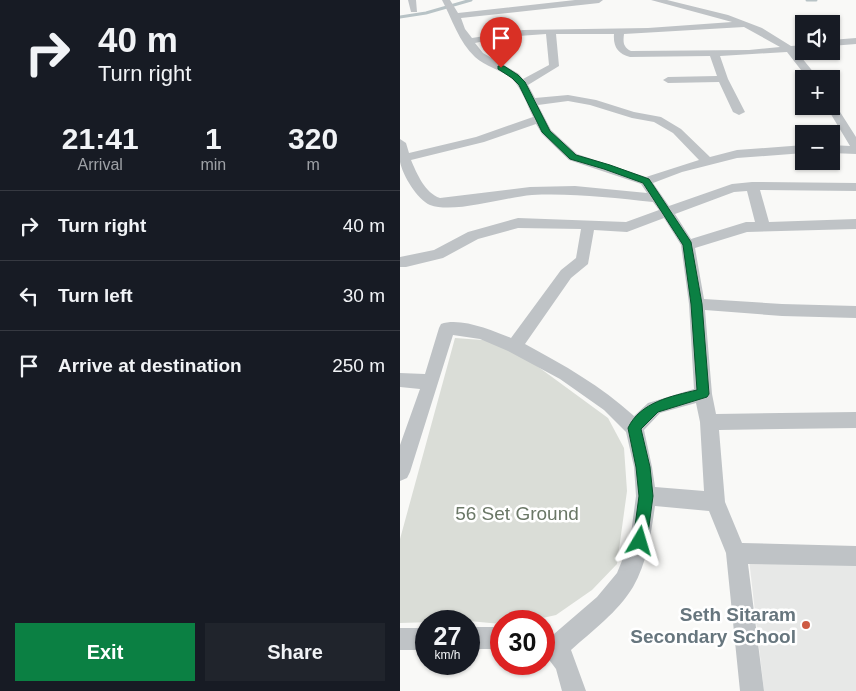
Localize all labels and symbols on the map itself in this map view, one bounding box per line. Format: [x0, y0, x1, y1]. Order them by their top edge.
pin [480, 17, 522, 68]
park label: 56 Set Ground [455, 503, 579, 524]
position arrow [613, 514, 665, 566]
place label: Seth Sitaram Secondary School [630, 604, 796, 647]
speed limit sign: 30 [490, 610, 555, 675]
marker: Seth Sitaram Secondary School [800, 619, 812, 631]

